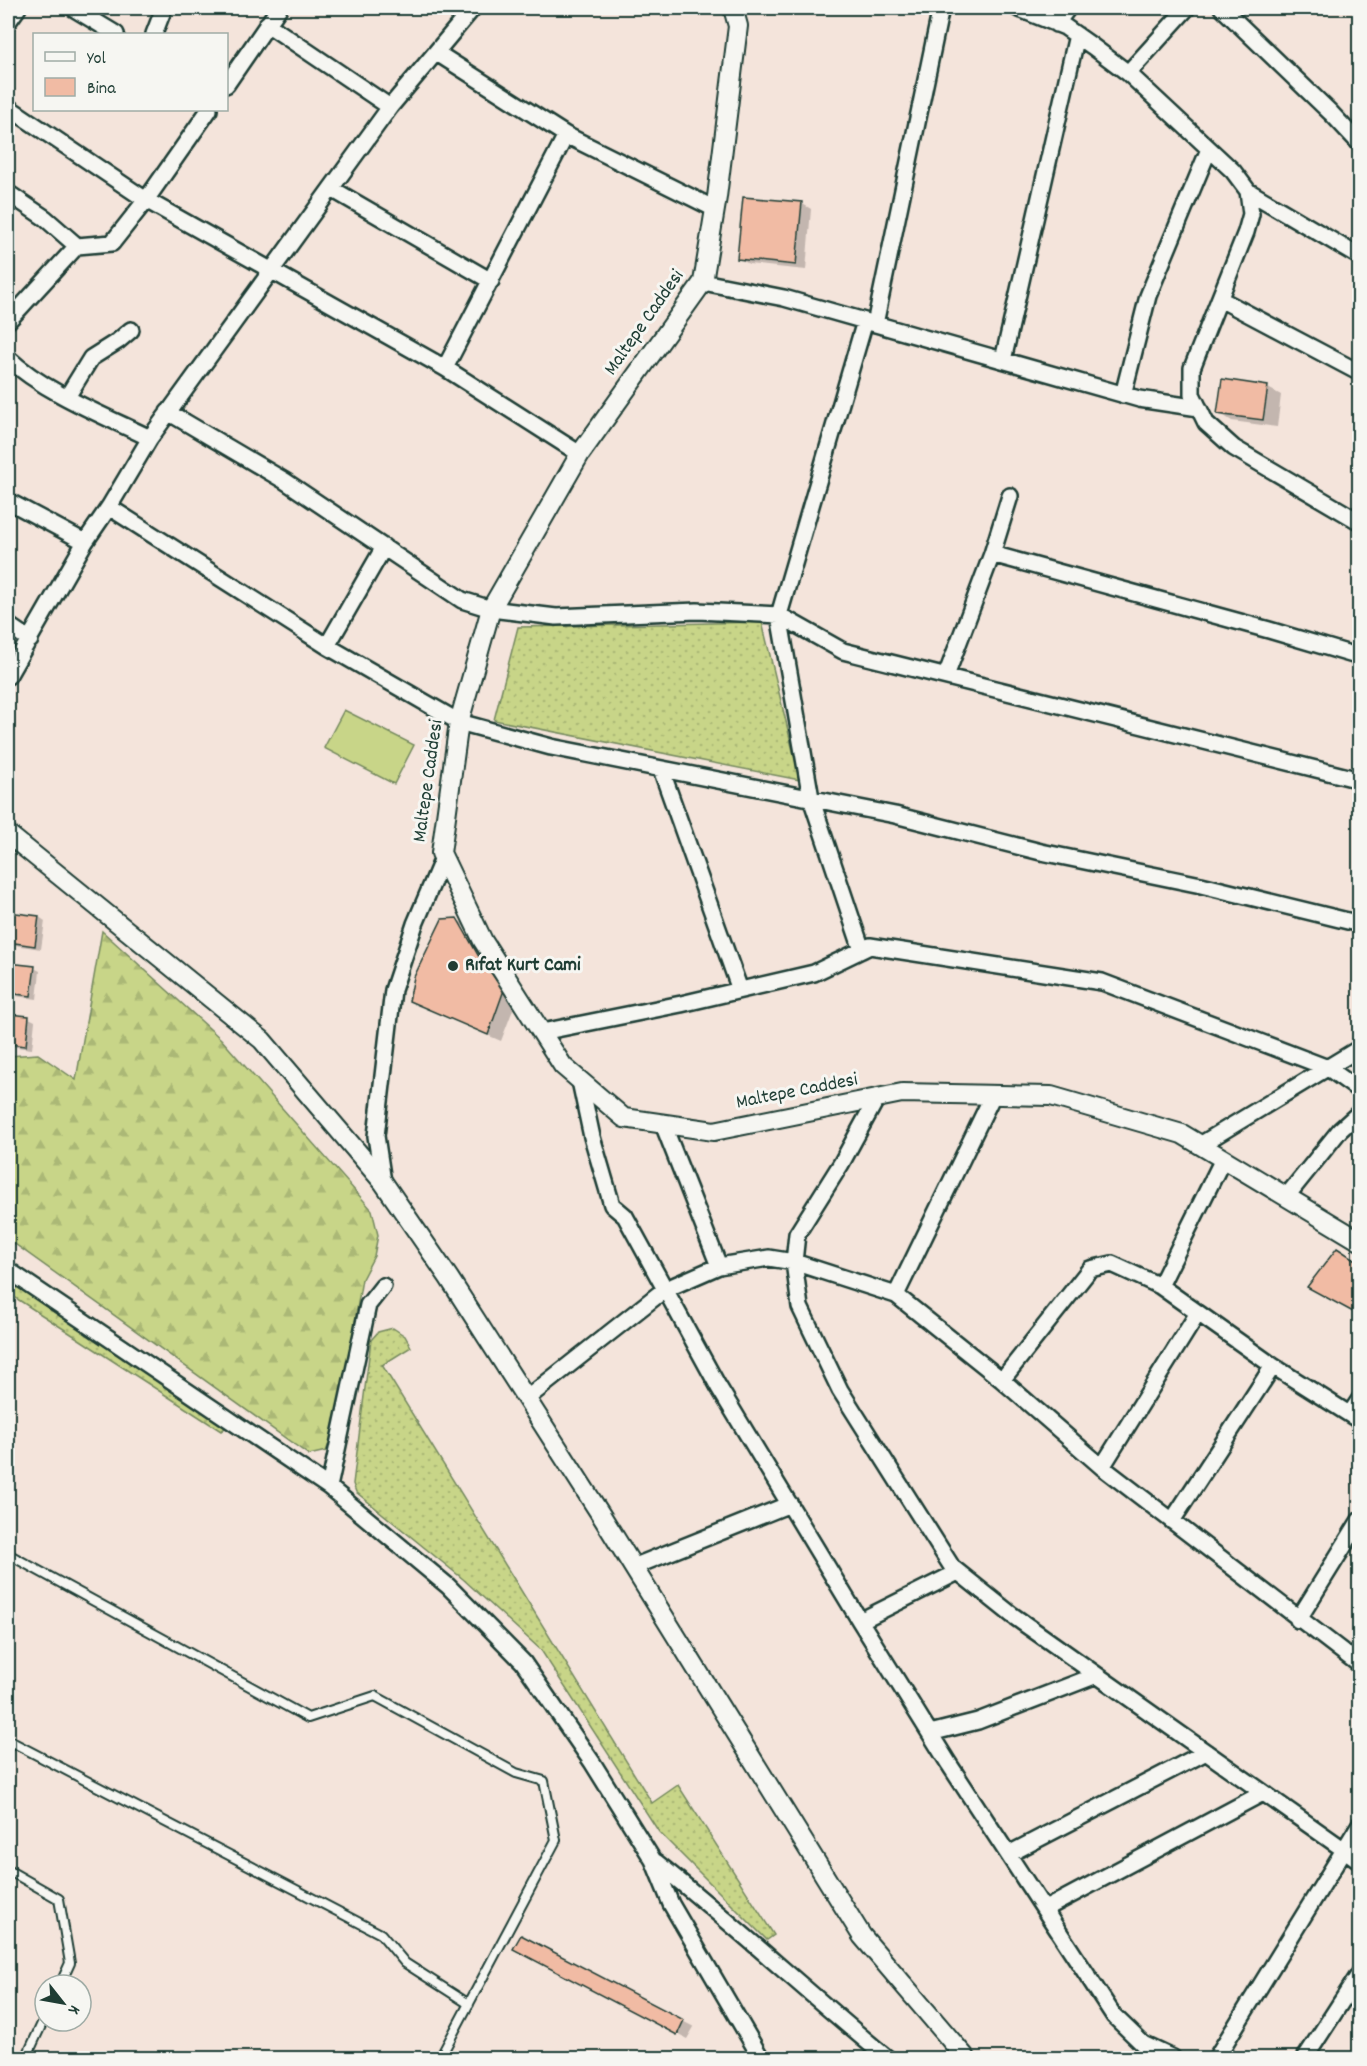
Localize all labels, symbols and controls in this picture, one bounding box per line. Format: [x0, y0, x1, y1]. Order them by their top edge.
legend [33, 33, 228, 111]
text: Yol [87, 47, 107, 72]
text: Bina [87, 77, 116, 102]
street label: Maltepe Caddesi [598, 264, 692, 382]
street label: Maltepe Caddesi [407, 718, 452, 844]
place label: Rıfat Kurt Cami [465, 952, 581, 980]
marker: Rıfat Kurt Cami [446, 959, 460, 973]
street label: Maltepe Caddesi [734, 1066, 861, 1118]
north arrow [33, 1973, 93, 2033]
text: K [62, 2000, 85, 2019]

